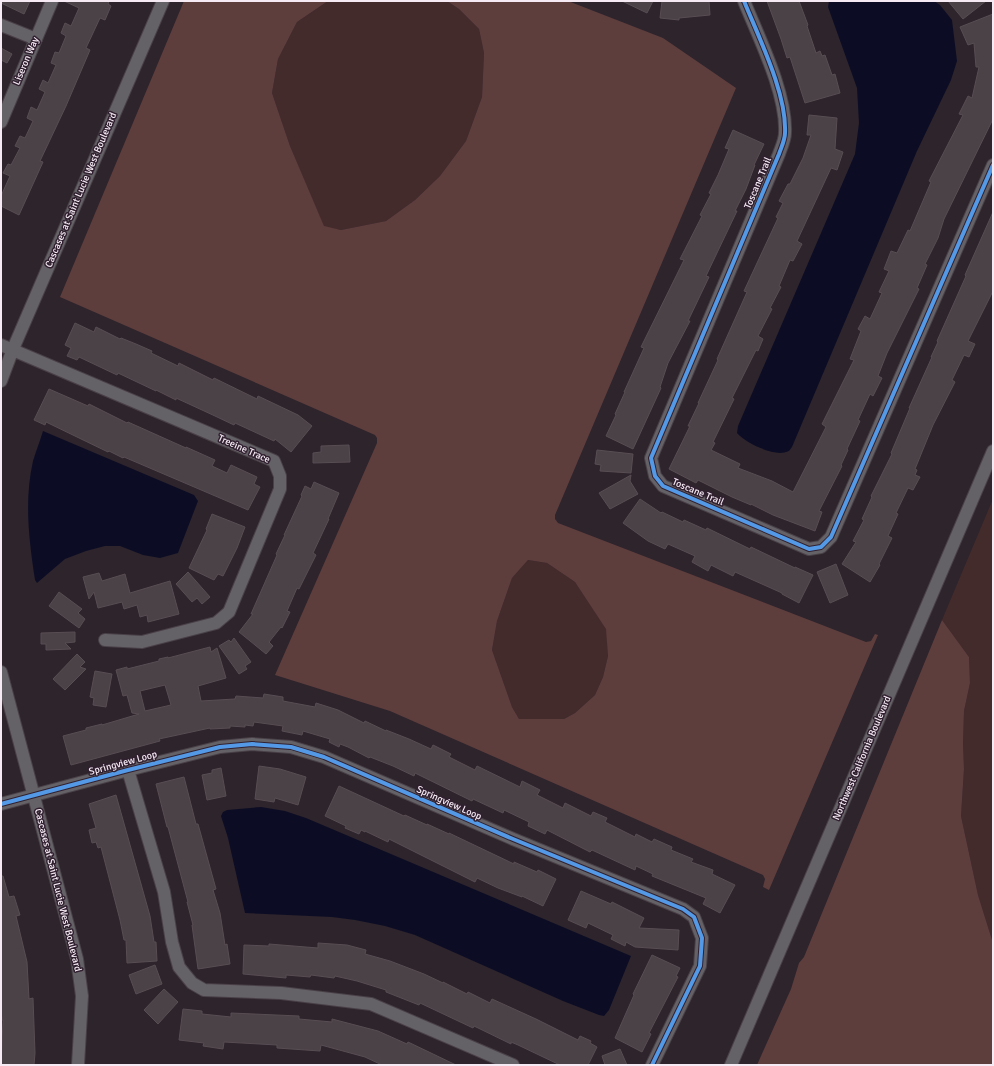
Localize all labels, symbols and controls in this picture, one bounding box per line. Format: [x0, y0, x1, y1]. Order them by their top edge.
street label: Liseron Way [10, 35, 42, 87]
street label: Cascases at Saint Lucie West Boulevard [43, 111, 119, 269]
street label: Toscane Trail [742, 155, 774, 211]
street label: Treeine Trace [216, 432, 272, 466]
street label: Toscane Trail [670, 476, 726, 508]
street label: Northwest California Boulevard [830, 694, 894, 822]
street label: Springview Loop [88, 748, 158, 778]
street label: Springview Loop [414, 783, 484, 823]
street label: Cascases at Saint Lucie West Boulevard [32, 807, 84, 973]

